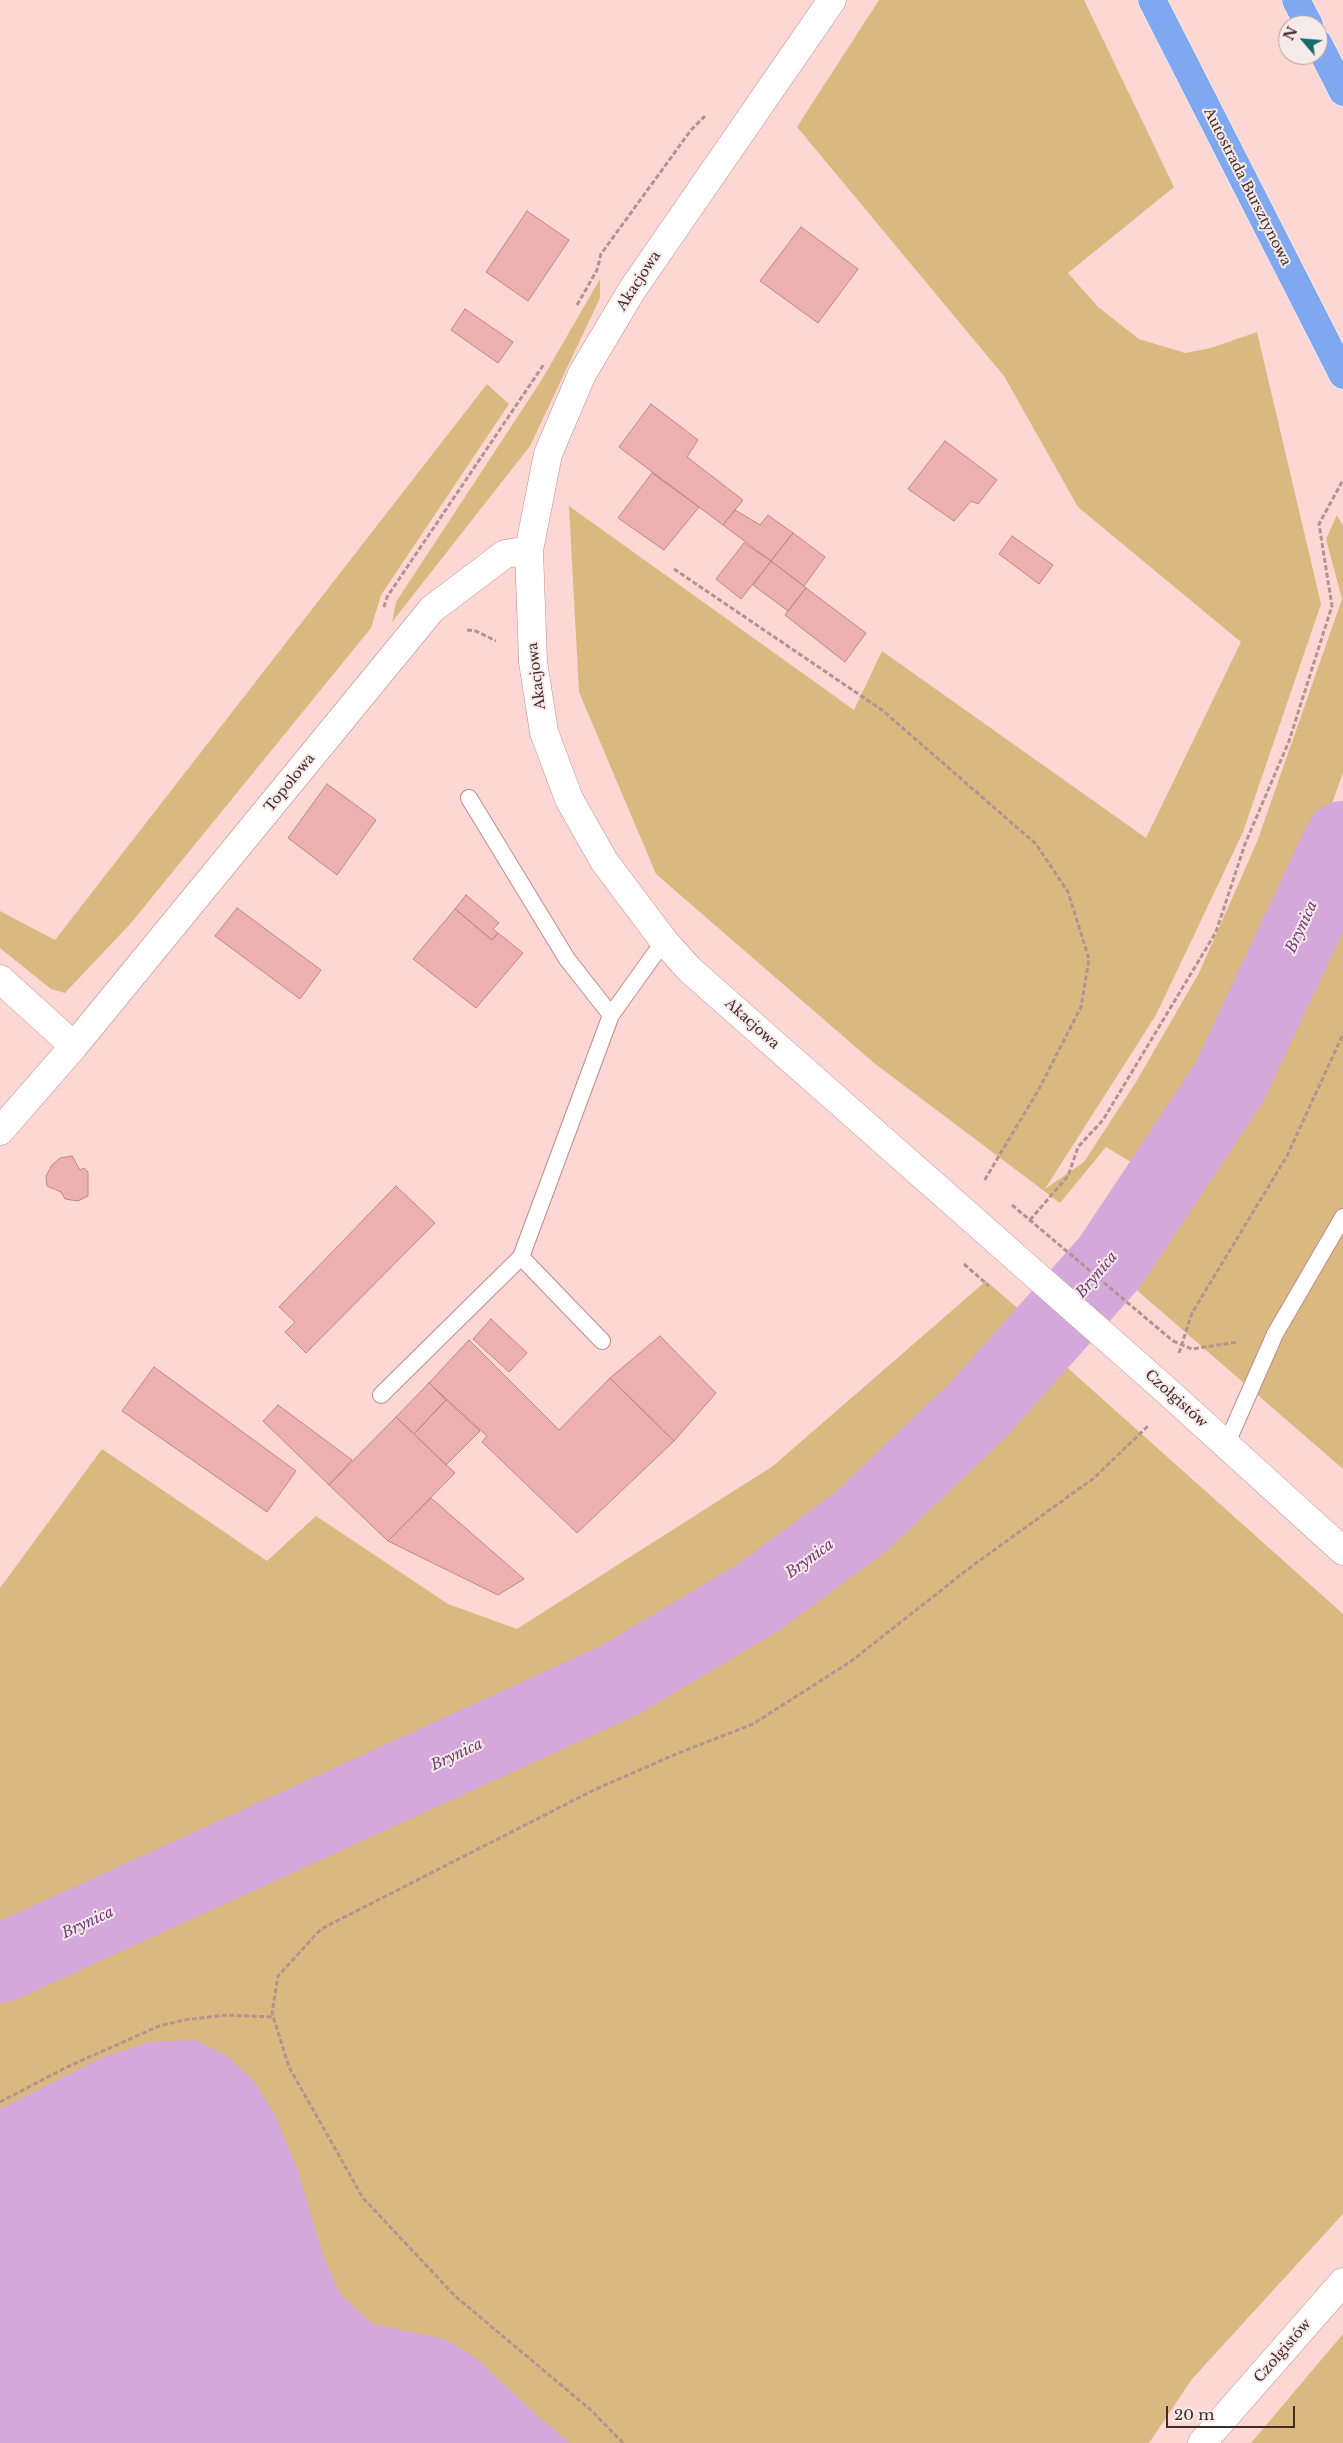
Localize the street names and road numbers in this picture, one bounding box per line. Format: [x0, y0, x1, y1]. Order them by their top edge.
street label: Autostrada Bursztynowa [1200, 105, 1294, 269]
street label: Akacjowa [614, 248, 664, 314]
street label: Akacjowa [525, 642, 549, 710]
street label: Topolowa [261, 750, 319, 816]
street label: Akacjowa [721, 995, 783, 1053]
street label: Czołgistów [1141, 1367, 1211, 1431]
street label: Czołgistów [1251, 2316, 1315, 2386]

